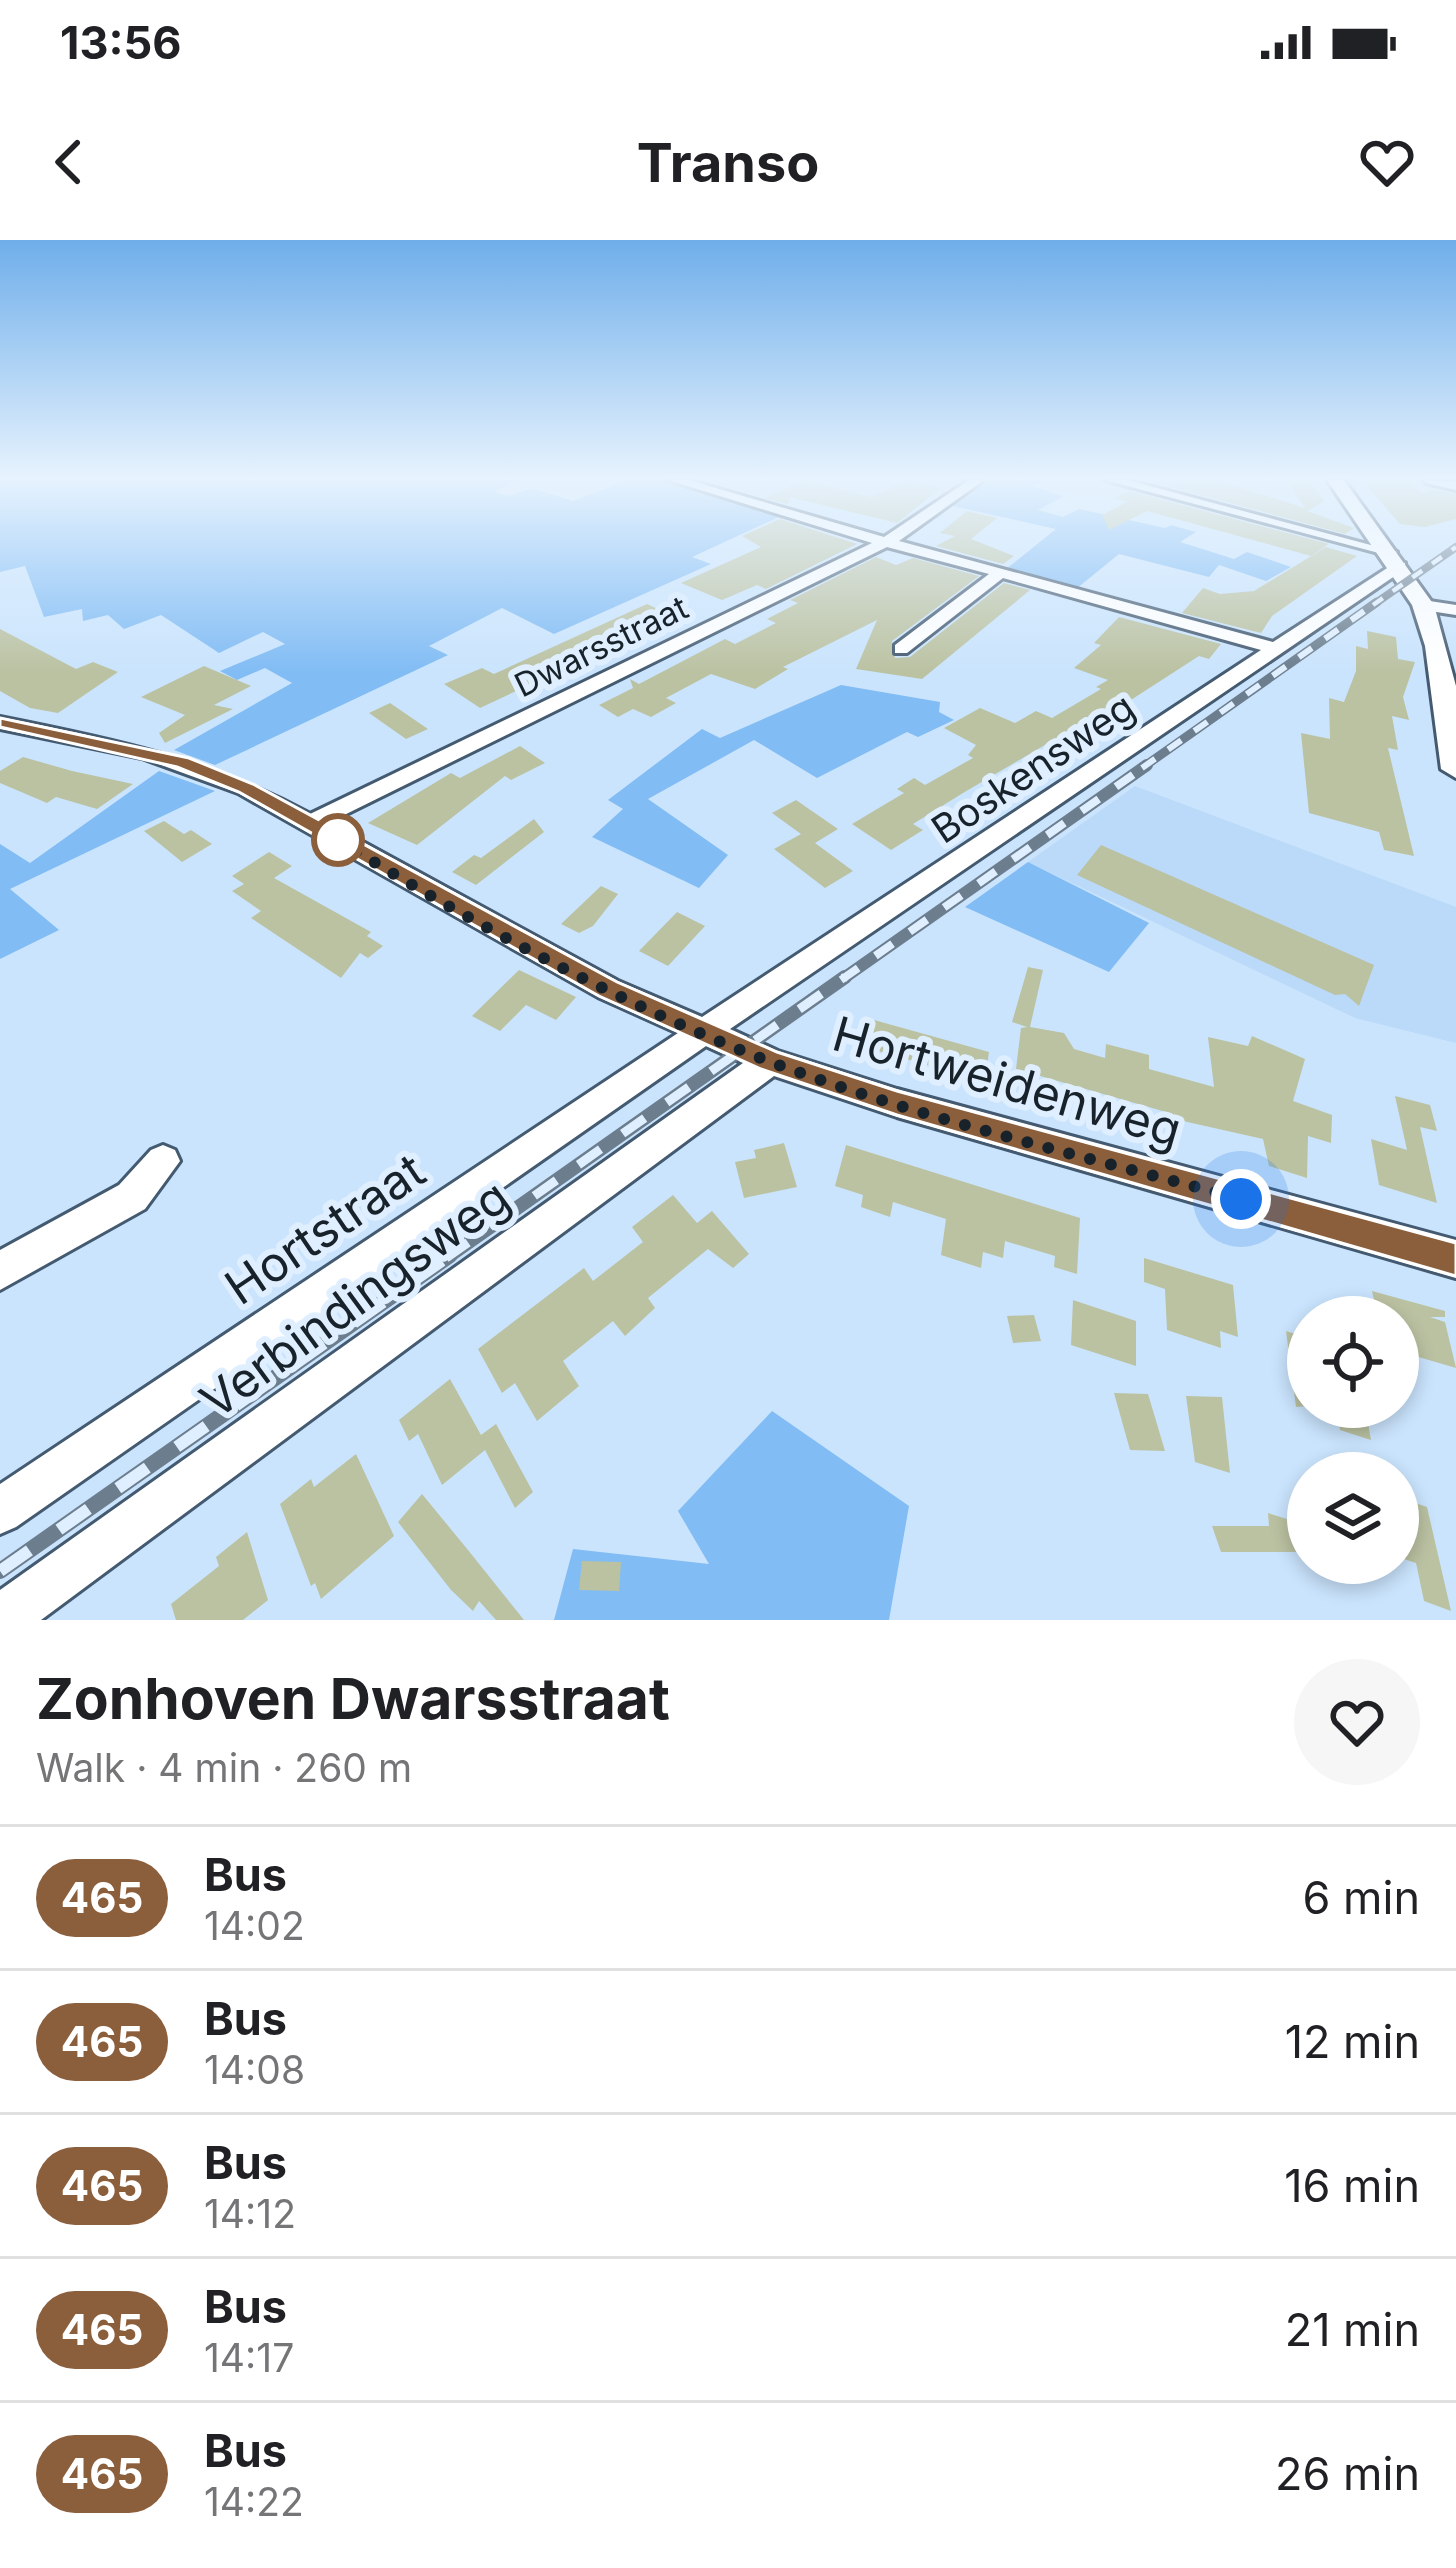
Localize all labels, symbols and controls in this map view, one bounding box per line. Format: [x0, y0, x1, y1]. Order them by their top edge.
text: 13:56 [60, 15, 181, 70]
icon: back [36, 129, 102, 195]
icon: heart [1354, 129, 1420, 195]
text: Transo [637, 130, 819, 195]
street label: Dwarsstraat [508, 587, 694, 705]
street label: Boskensweg [922, 683, 1143, 853]
unlabelled marker [313, 815, 363, 865]
street label: Hortweidenweg [826, 1004, 1188, 1159]
street label: Hortstraat [214, 1141, 435, 1317]
street label: Verbindingsweg [189, 1167, 520, 1430]
your location [1211, 1169, 1271, 1229]
map controls [1287, 1296, 1419, 1584]
button: locate [1287, 1296, 1419, 1428]
button: layers [1287, 1452, 1419, 1584]
button: heart [1294, 1659, 1420, 1785]
text: Zonhoven Dwarsstraat [36, 1664, 670, 1733]
text: Walk · 4 min · 260 m [36, 1744, 412, 1791]
text: Bus [204, 1847, 287, 1902]
text: 6 min [1303, 1870, 1420, 1925]
text: 465 [61, 1872, 143, 1923]
text: 14:02 [204, 1902, 305, 1949]
text: Bus [204, 1991, 287, 2046]
text: 12 min [1285, 2014, 1420, 2069]
text: 465 [61, 2016, 143, 2067]
text: 14:08 [204, 2046, 305, 2093]
text: Bus [204, 2135, 287, 2190]
text: 16 min [1284, 2158, 1420, 2213]
text: 465 [61, 2160, 143, 2211]
text: 14:12 [204, 2190, 296, 2237]
text: Bus [204, 2279, 287, 2334]
text: 21 min [1285, 2302, 1420, 2357]
text: 465 [61, 2304, 143, 2355]
text: 14:17 [204, 2334, 294, 2381]
text: Bus [204, 2423, 287, 2478]
text: 26 min [1275, 2446, 1420, 2501]
text: 465 [61, 2448, 143, 2499]
text: 14:22 [204, 2478, 304, 2525]

